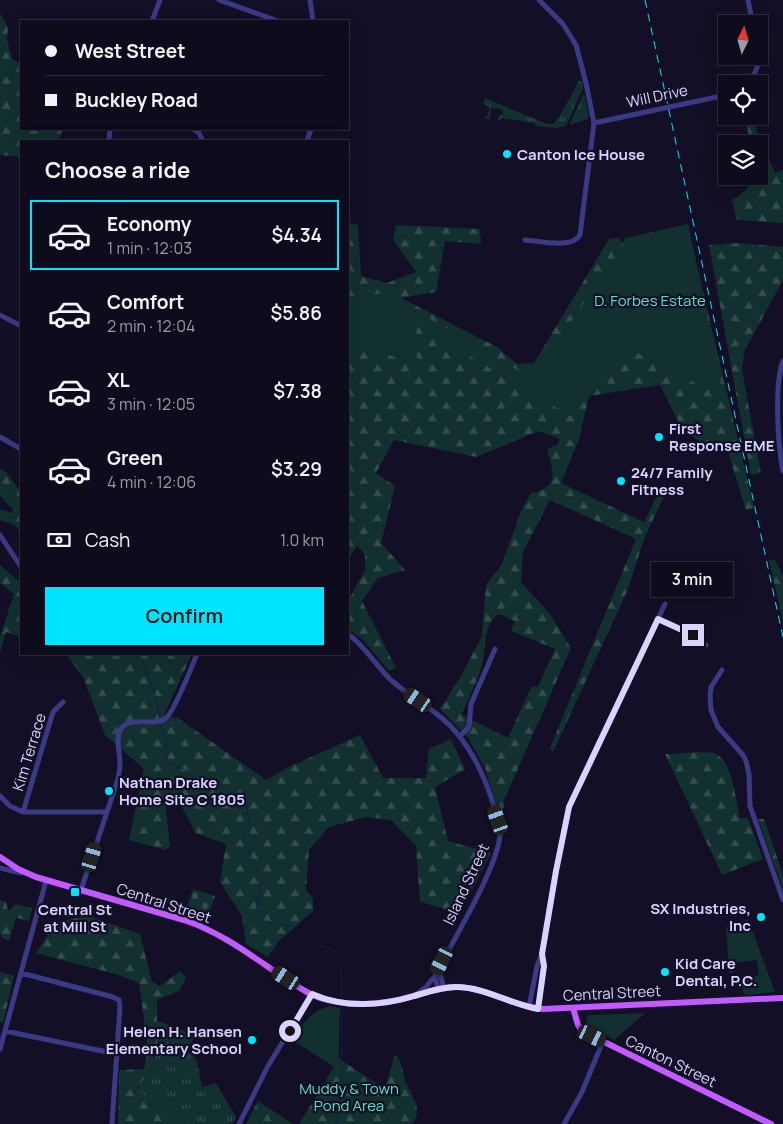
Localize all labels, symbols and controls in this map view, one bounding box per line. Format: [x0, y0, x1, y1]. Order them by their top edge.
north arrow [718, 15, 768, 65]
map controls [718, 15, 768, 185]
text: West Street [75, 38, 185, 64]
button: locate [718, 75, 768, 125]
street label: Will Drive [624, 79, 690, 113]
text: Buckley Road [75, 87, 198, 113]
button: layers [718, 135, 768, 185]
place label: Canton Ice House [517, 144, 645, 165]
marker: Canton Ice House [501, 148, 513, 160]
text: Choose a ride [45, 155, 190, 185]
text: Economy [107, 211, 191, 237]
icon: car [47, 213, 92, 258]
text: $4.34 [271, 222, 322, 248]
text: 1 min · 12:03 [107, 237, 192, 259]
text: Comfort [107, 289, 184, 315]
park label: D. Forbes Estate [594, 290, 706, 311]
icon: car [47, 291, 92, 336]
text: $5.86 [271, 300, 322, 326]
text: 2 min · 12:04 [107, 315, 196, 337]
text: XL [107, 367, 130, 393]
icon: car [47, 369, 92, 414]
text: $7.38 [273, 378, 322, 404]
text: 3 min · 12:05 [107, 393, 195, 415]
place label: First Response EME [669, 418, 775, 456]
marker: First Response EME [653, 431, 665, 443]
text: Green [107, 445, 163, 471]
icon: car [47, 447, 92, 492]
text: $3.29 [271, 456, 322, 482]
place label: 24/7 Family Fitness [631, 462, 713, 500]
text: 4 min · 12:06 [107, 471, 196, 493]
marker: 24/7 Family Fitness [615, 475, 627, 487]
icon: cash [45, 526, 73, 554]
text: Cash [85, 527, 130, 553]
text: 1.0 km [280, 529, 324, 551]
callout: 3 min [652, 562, 734, 598]
text: 3 min [672, 568, 712, 590]
button: Confirm [45, 587, 324, 645]
route end [682, 624, 704, 646]
car [401, 685, 434, 715]
street label: Kim Terrace [7, 710, 51, 793]
place label: Nathan Drake Home Site C 1805 [119, 772, 245, 810]
marker: Nathan Drake Home Site C 1805 [103, 785, 115, 797]
car [485, 803, 510, 837]
car [80, 840, 103, 874]
street label: Island Street [438, 840, 494, 928]
street label: Central Street [114, 878, 214, 928]
marker: Central St at Mill St [69, 886, 81, 898]
place label: SX Industries, Inc [650, 898, 751, 936]
place label: Central St at Mill St [38, 899, 112, 937]
marker: SX Industries, Inc [755, 911, 767, 923]
car [428, 944, 455, 978]
place label: Kid Care Dental, P.C. [675, 953, 757, 991]
car [269, 964, 302, 992]
marker: Kid Care Dental, P.C. [659, 966, 671, 978]
street label: Central Street [562, 980, 662, 1006]
route start [279, 1020, 301, 1042]
place label: Helen H. Hansen Elementary School [106, 1021, 242, 1059]
car [575, 1023, 608, 1049]
street label: Canton Street [622, 1030, 720, 1092]
marker: Helen H. Hansen Elementary School [246, 1034, 258, 1046]
park label: Muddy & Town Pond Area [299, 1078, 399, 1116]

